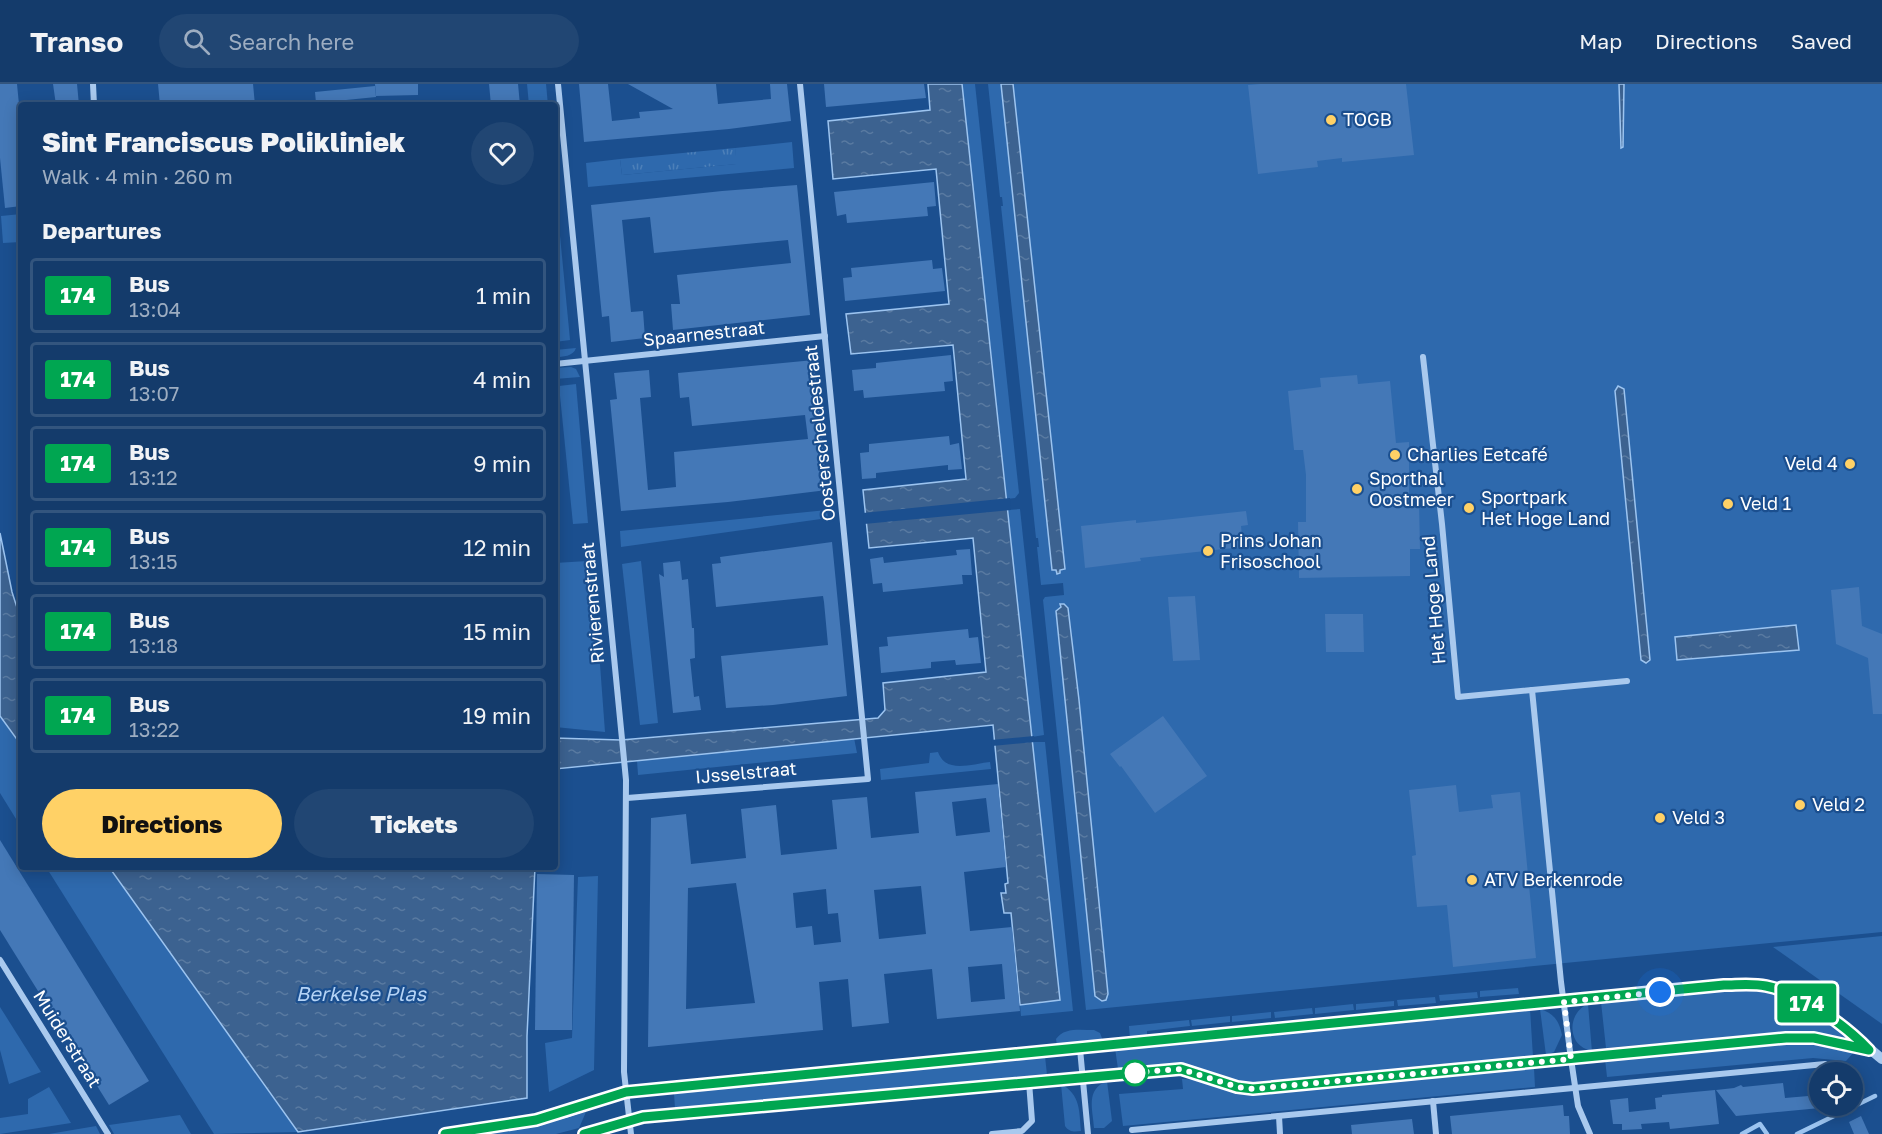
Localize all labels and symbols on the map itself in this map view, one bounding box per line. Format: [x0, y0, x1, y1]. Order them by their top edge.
place label: TOGB [1343, 108, 1392, 130]
marker: TOGB [1324, 113, 1338, 127]
street label: Spaarnestraat [642, 316, 766, 350]
street label: Oosterscheldestraat [799, 344, 839, 522]
place label: Charlies Eetcafé [1407, 443, 1548, 465]
marker: Charlies Eetcafé [1388, 448, 1402, 462]
place label: Veld 4 [1784, 452, 1838, 474]
marker: Veld 4 [1843, 457, 1857, 471]
place label: Sporthal Oostmeer [1369, 467, 1454, 510]
marker: Sporthal Oostmeer [1350, 482, 1364, 496]
place label: Sportpark Het Hoge Land [1481, 486, 1610, 529]
place label: Veld 1 [1740, 492, 1792, 514]
marker: Veld 1 [1721, 497, 1735, 511]
marker: Sportpark Het Hoge Land [1462, 501, 1476, 515]
place label: Prins Johan Frisoschool [1220, 529, 1322, 572]
street label: Het Hoge Land [1416, 535, 1450, 665]
street label: Rivierenstraat [576, 542, 608, 665]
marker: Prins Johan Frisoschool [1201, 544, 1215, 558]
street label: IJsselstraat [694, 757, 798, 787]
place label: Veld 2 [1812, 793, 1865, 815]
marker: Veld 2 [1793, 798, 1807, 812]
place label: Veld 3 [1672, 806, 1725, 828]
marker: Veld 3 [1653, 811, 1667, 825]
place label: ATV Berkenrode [1484, 868, 1623, 890]
marker: ATV Berkenrode [1465, 873, 1479, 887]
your location [1645, 977, 1675, 1007]
water label: Berkelse Plas [296, 981, 428, 1005]
line badge: 174 [1772, 984, 1842, 1022]
street label: Muiderstraat [29, 986, 107, 1091]
unlabelled marker [1122, 1060, 1148, 1086]

